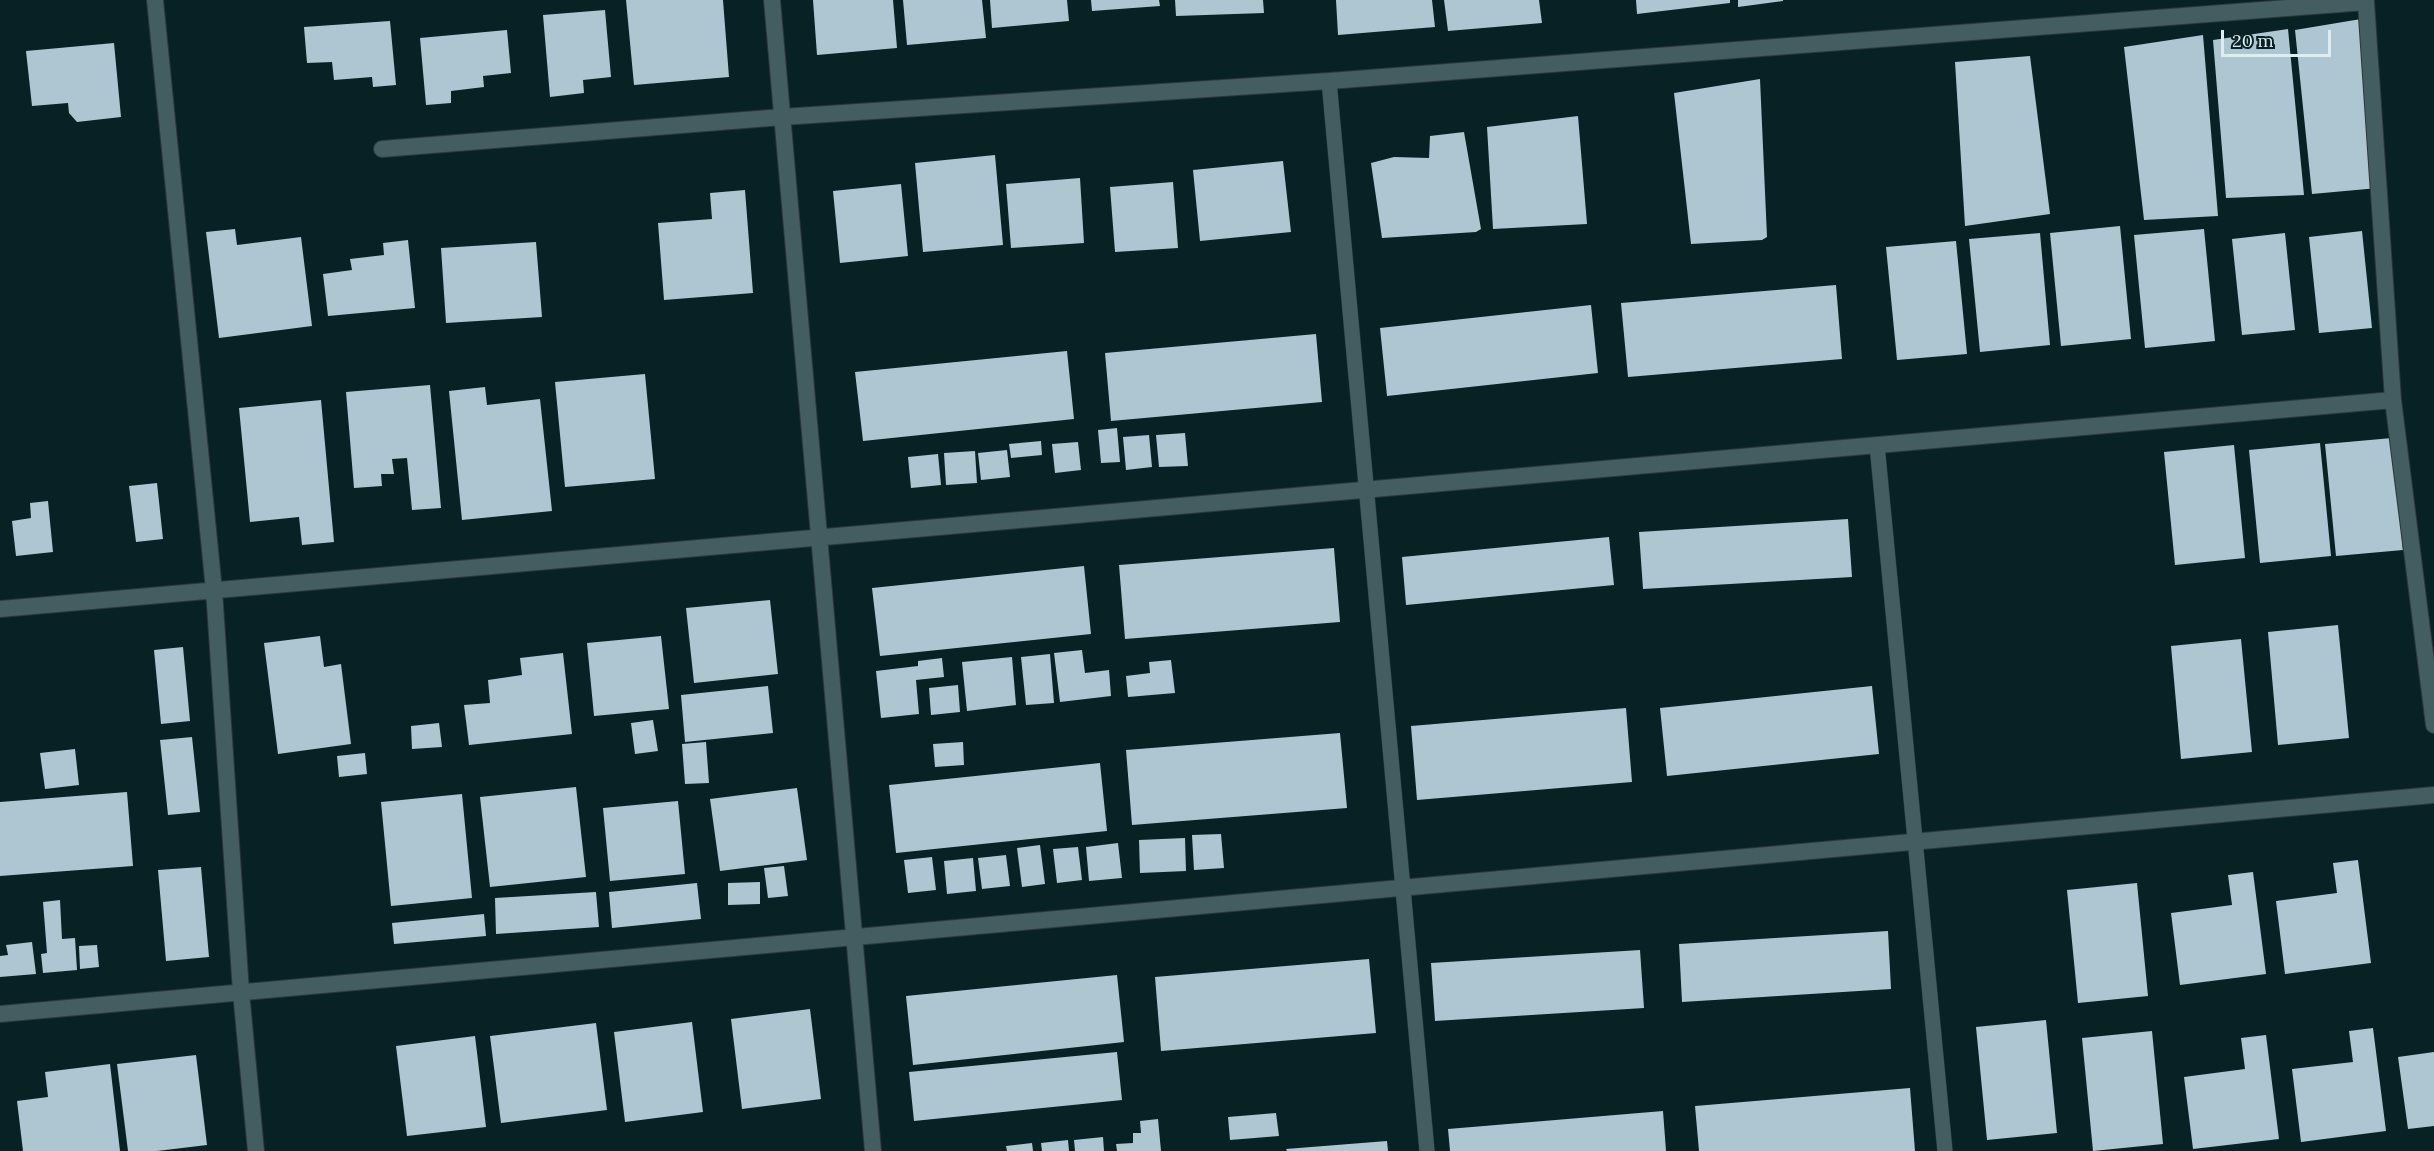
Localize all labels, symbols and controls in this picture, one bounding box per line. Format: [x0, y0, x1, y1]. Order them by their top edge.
scale bar [2224, 18, 2334, 56]
text: 20 m [2232, 29, 2274, 52]

